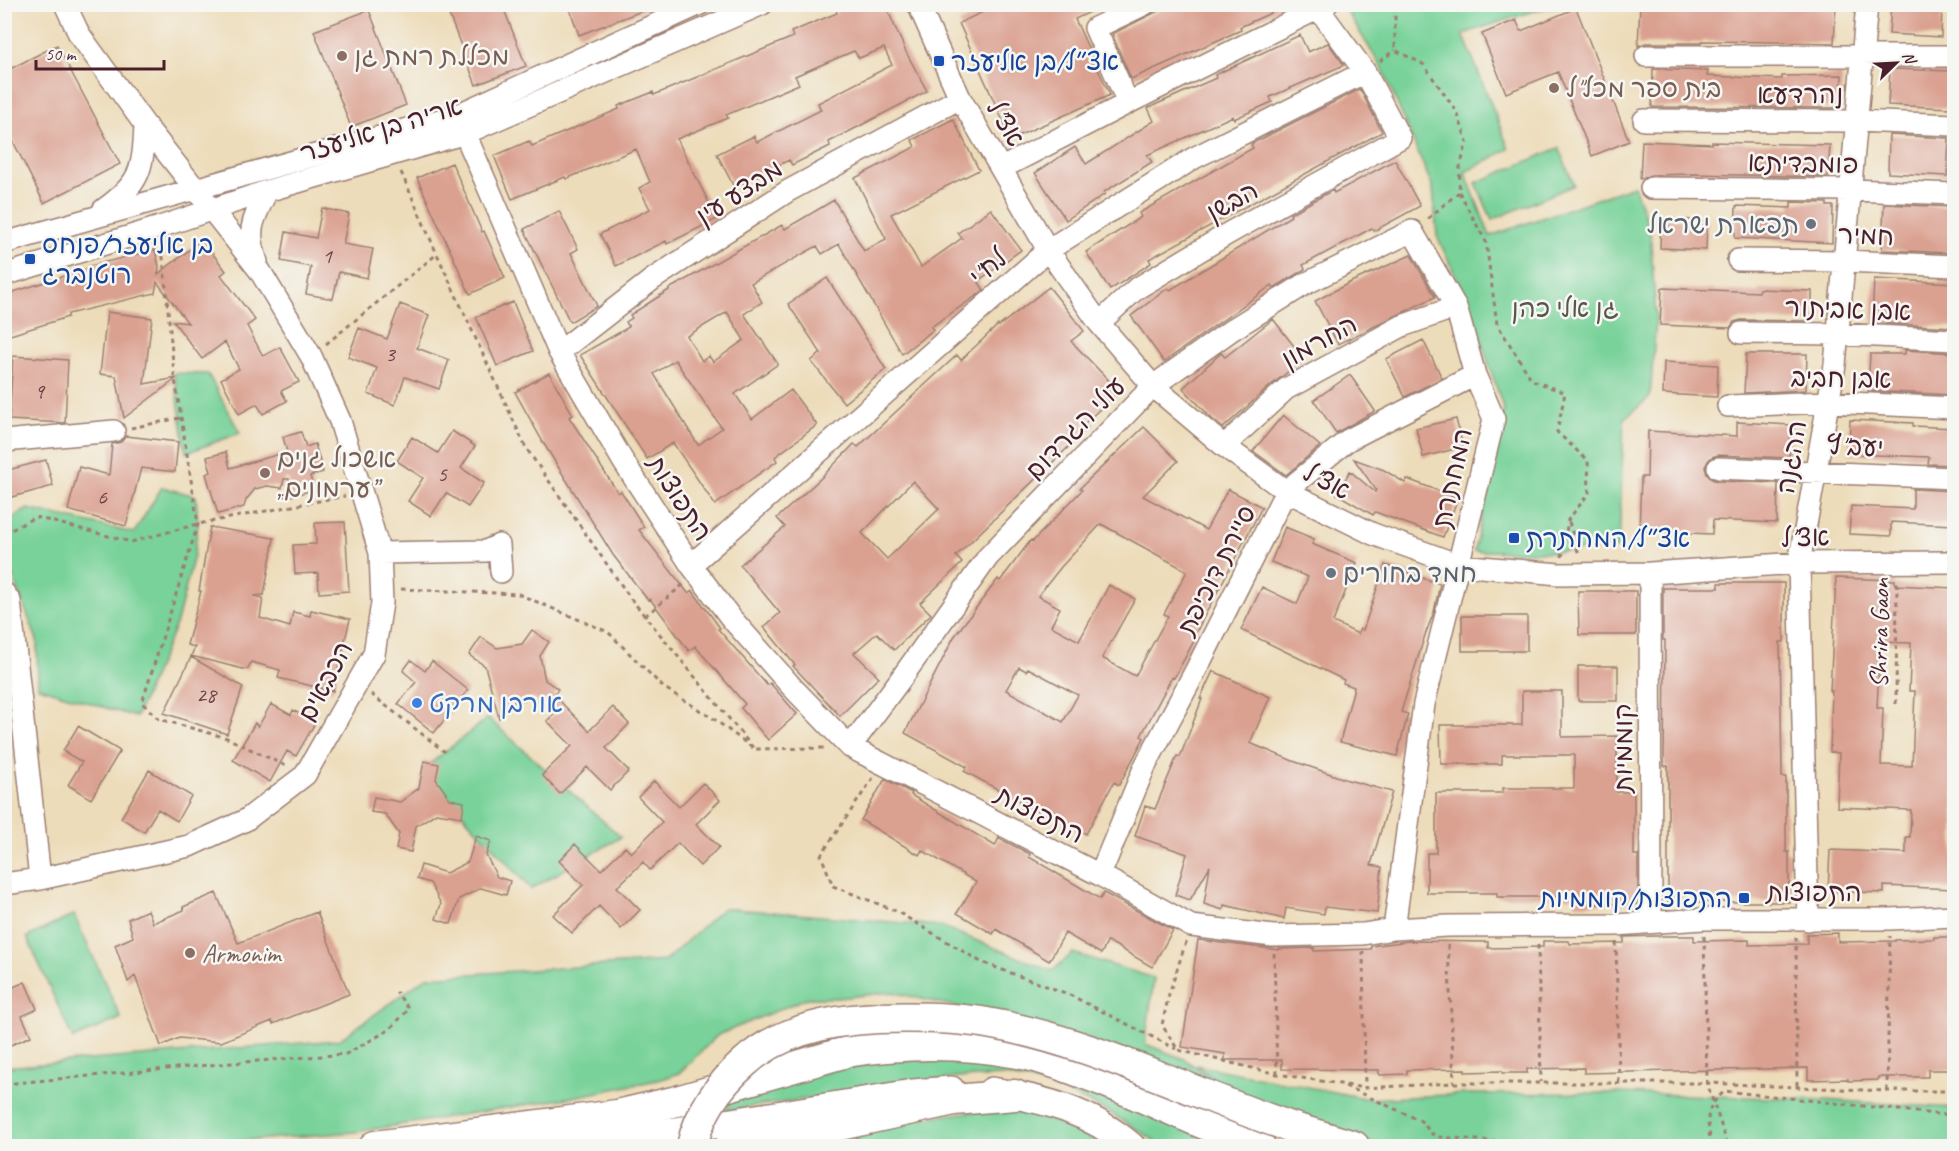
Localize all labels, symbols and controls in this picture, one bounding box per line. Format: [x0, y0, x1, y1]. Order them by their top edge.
scale bar [36, 33, 164, 71]
north arrow [1866, 33, 1926, 93]
place label: מכללת רמת גן [354, 40, 509, 73]
text: 50 m [45, 43, 78, 65]
place label: אצ״ל/בן אליעזר [951, 45, 1119, 78]
marker: מכללת רמת גן [335, 49, 349, 63]
text: N [1898, 49, 1921, 69]
marker: אצ״ל/בן אליעזר [932, 54, 946, 68]
place label: בית ספר מכל"ל [1566, 72, 1721, 105]
street label: נהרדעא [1757, 78, 1843, 111]
marker: בית ספר מכל"ל [1547, 81, 1561, 95]
street label: אריה בן אליעזר [296, 89, 466, 170]
street label: אצ"ל [979, 94, 1032, 153]
street label: פומבדיתא [1747, 146, 1859, 181]
street label: מבצע עין [690, 152, 789, 233]
street label: הבשן [1200, 174, 1264, 229]
place label: תפארת ישראל [1647, 208, 1799, 241]
marker: תפארת ישראל [1804, 217, 1818, 231]
street label: חמיר [1837, 218, 1895, 253]
place label: בן אליעזר/פנחס רוטנברג [42, 228, 213, 291]
street label: לח"י [963, 241, 1015, 293]
house number: 1 [322, 242, 333, 270]
marker: בן אליעזר/פנחס רוטנברג [23, 252, 37, 266]
street label: אבן אביתור [1784, 291, 1912, 328]
park label: גן אלי כהן [1511, 292, 1619, 325]
street label: החרמון [1276, 307, 1363, 376]
house number: 3 [385, 340, 397, 368]
street label: אבן חביב [1790, 361, 1892, 396]
street label: עולי הגרדום [1018, 370, 1133, 487]
house number: 9 [34, 377, 46, 405]
street label: ההגנה [1769, 418, 1814, 497]
street label: המחתרת [1425, 425, 1480, 531]
street label: יעב"ץ [1826, 429, 1884, 464]
place label: אשכול גנים „ערמונים” [277, 442, 396, 505]
street label: התפוצות [639, 448, 719, 547]
street label: אצ"ל [1298, 456, 1356, 507]
house number: 5 [437, 460, 448, 488]
marker: אשכול גנים „ערמונים” [258, 466, 272, 480]
house number: 6 [97, 483, 108, 511]
street label: סיירת דוכיפת [1169, 500, 1263, 642]
street label: אצ"ל [1780, 520, 1830, 555]
place label: אצ״ל/המחתרת [1526, 522, 1690, 555]
marker: אצ״ל/המחתרת [1507, 531, 1521, 545]
place label: חמד בחורים [1343, 557, 1477, 590]
marker: חמד בחורים [1324, 566, 1338, 580]
street label: Shrira Gaon [1862, 577, 1897, 688]
street label: הכבאים [290, 635, 360, 727]
house number: 28 [196, 681, 218, 709]
place label: אורבן מרקט [429, 687, 563, 720]
marker: אורבן מרקט [410, 696, 424, 710]
street label: קוממיות [1607, 704, 1640, 794]
street label: התפוצות [988, 777, 1090, 851]
street label: התפוצות [1764, 876, 1862, 909]
place label: התפוצות/קוממיות [1537, 882, 1732, 915]
marker: התפוצות/קוממיות [1737, 891, 1751, 905]
place label: Armonim [202, 937, 283, 970]
marker: Armonim [183, 946, 197, 960]

